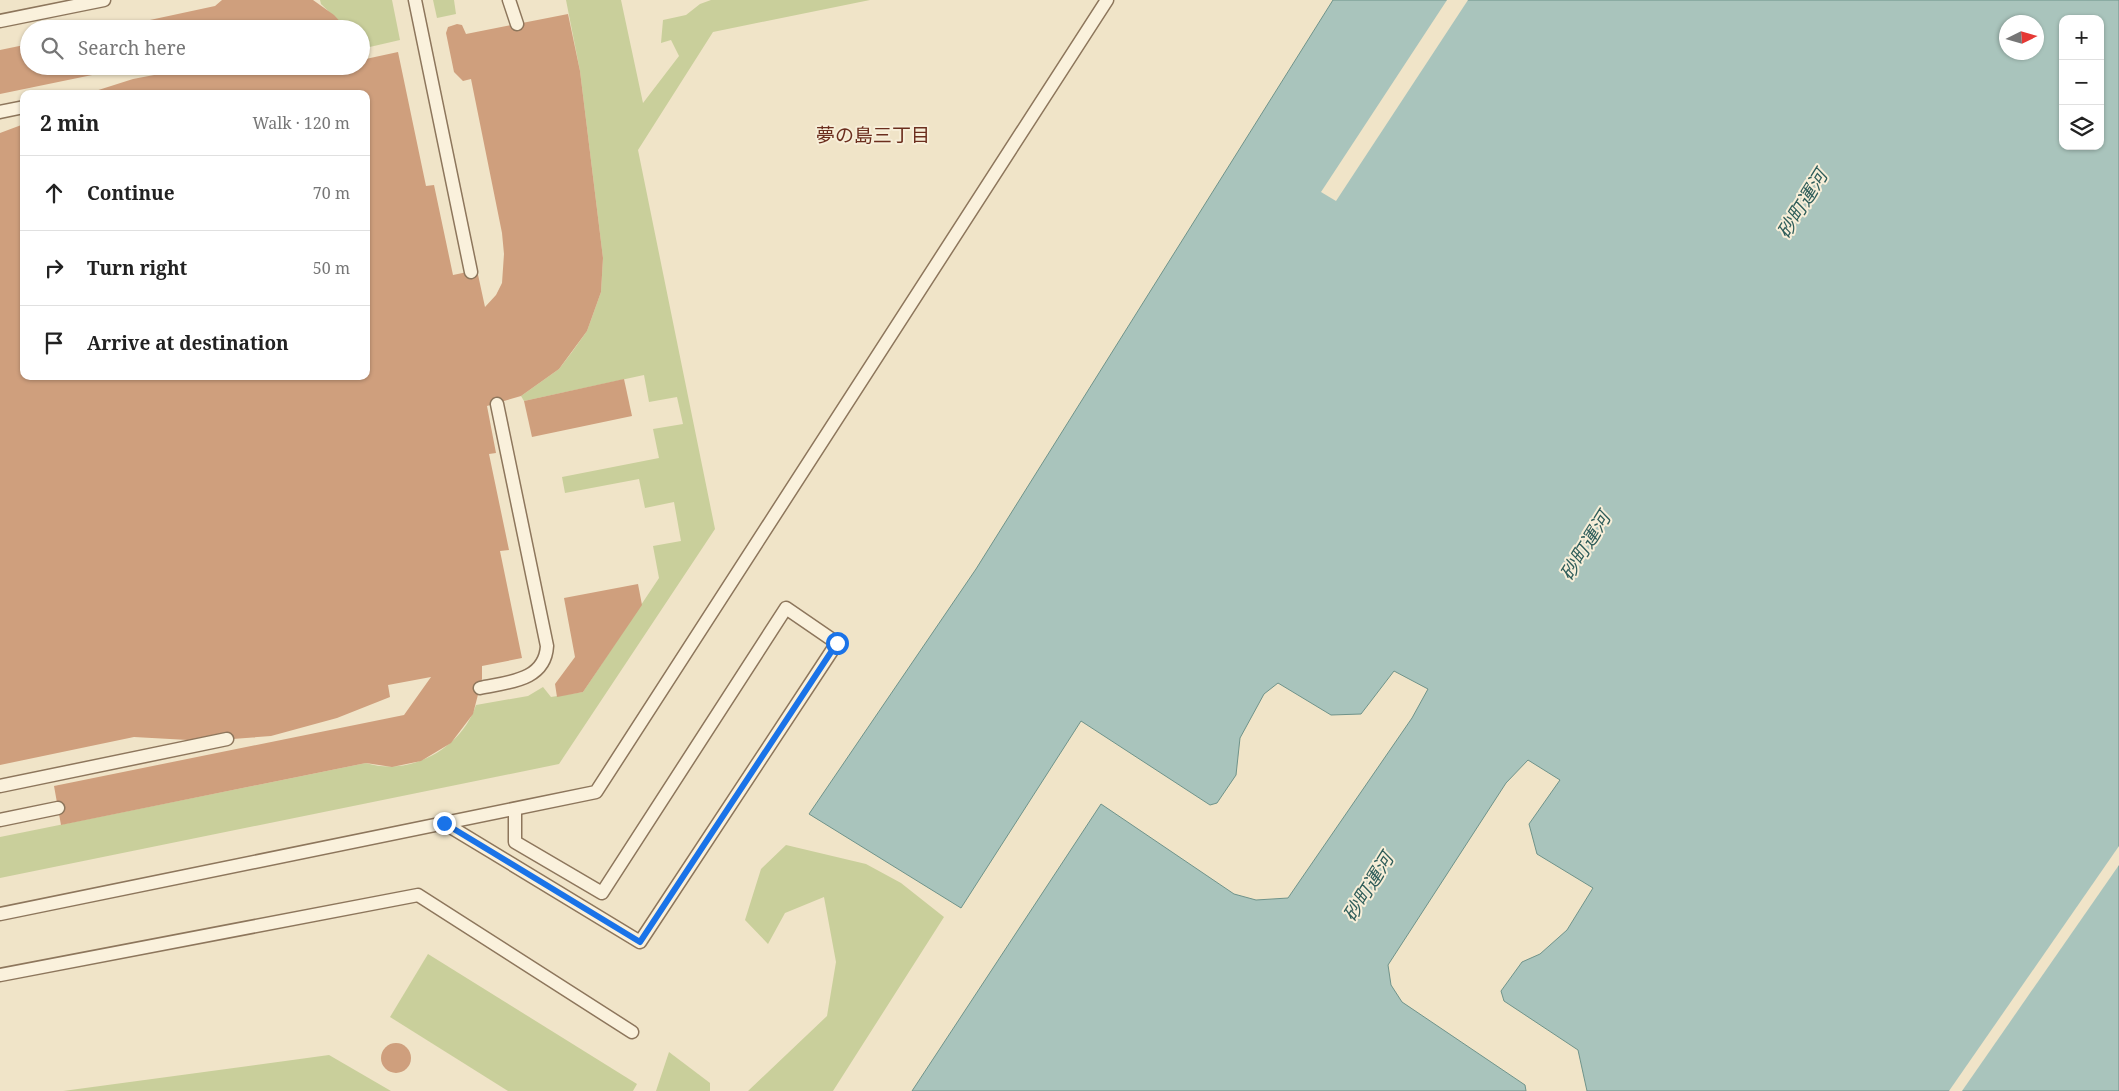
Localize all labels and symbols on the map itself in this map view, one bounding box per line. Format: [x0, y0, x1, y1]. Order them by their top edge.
north arrow [1999, 15, 2044, 60]
district label: 夢の島三丁目 [816, 122, 930, 148]
water label: 砂町運河 [1771, 161, 1835, 243]
water label: 砂町運河 [1554, 503, 1618, 585]
route start [826, 632, 849, 655]
route end [433, 812, 456, 835]
water label: 砂町運河 [1337, 844, 1401, 926]

